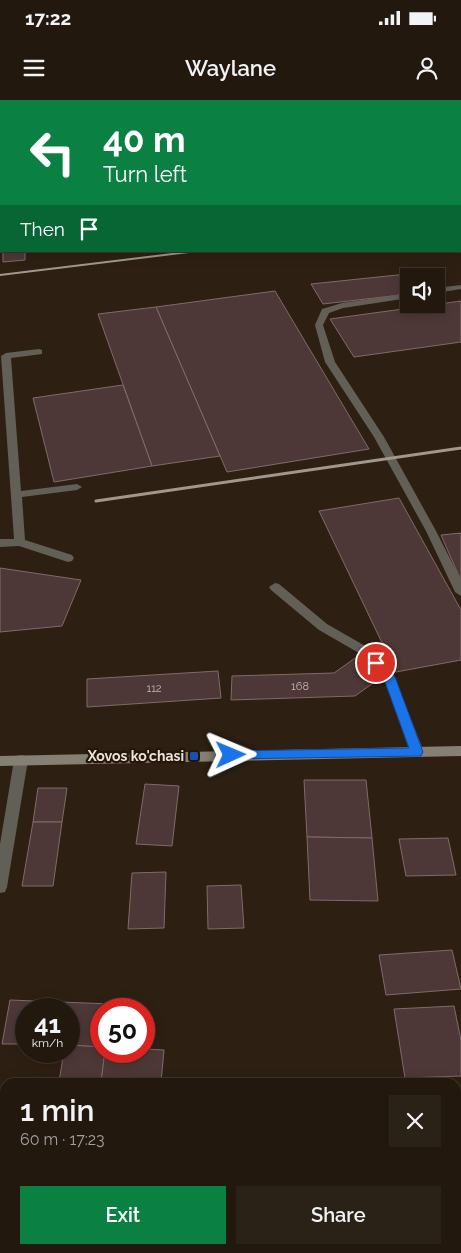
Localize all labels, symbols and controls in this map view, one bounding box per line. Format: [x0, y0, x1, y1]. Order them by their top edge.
text: 17:22 [25, 7, 71, 29]
icon: menu [20, 54, 48, 82]
icon: person [413, 54, 441, 82]
text: Waylane [185, 55, 276, 81]
text: 40 m [103, 119, 185, 160]
icon: left [20, 120, 85, 185]
text: Turn left [103, 161, 187, 187]
icon: arrive [75, 215, 103, 243]
text: Then [20, 218, 65, 240]
map controls [400, 268, 445, 313]
button: sound [400, 268, 445, 313]
pin [355, 642, 397, 684]
icon: arrive [362, 649, 390, 677]
house number: 168 [291, 680, 309, 693]
house number: 112 [146, 682, 162, 695]
position arrow [204, 728, 256, 780]
place label: Xovos ko'chasi [87, 748, 184, 764]
marker: Xovos ko'chasi [188, 750, 200, 762]
speed limit sign: 50 [90, 998, 155, 1063]
text: 41 [34, 1009, 61, 1039]
text: km/h [32, 1036, 63, 1050]
text: 1 min [20, 1093, 95, 1128]
button: close [389, 1095, 441, 1147]
text: 60 m · 17:23 [20, 1130, 105, 1149]
button: Exit [20, 1186, 226, 1244]
button: Share [236, 1186, 441, 1244]

